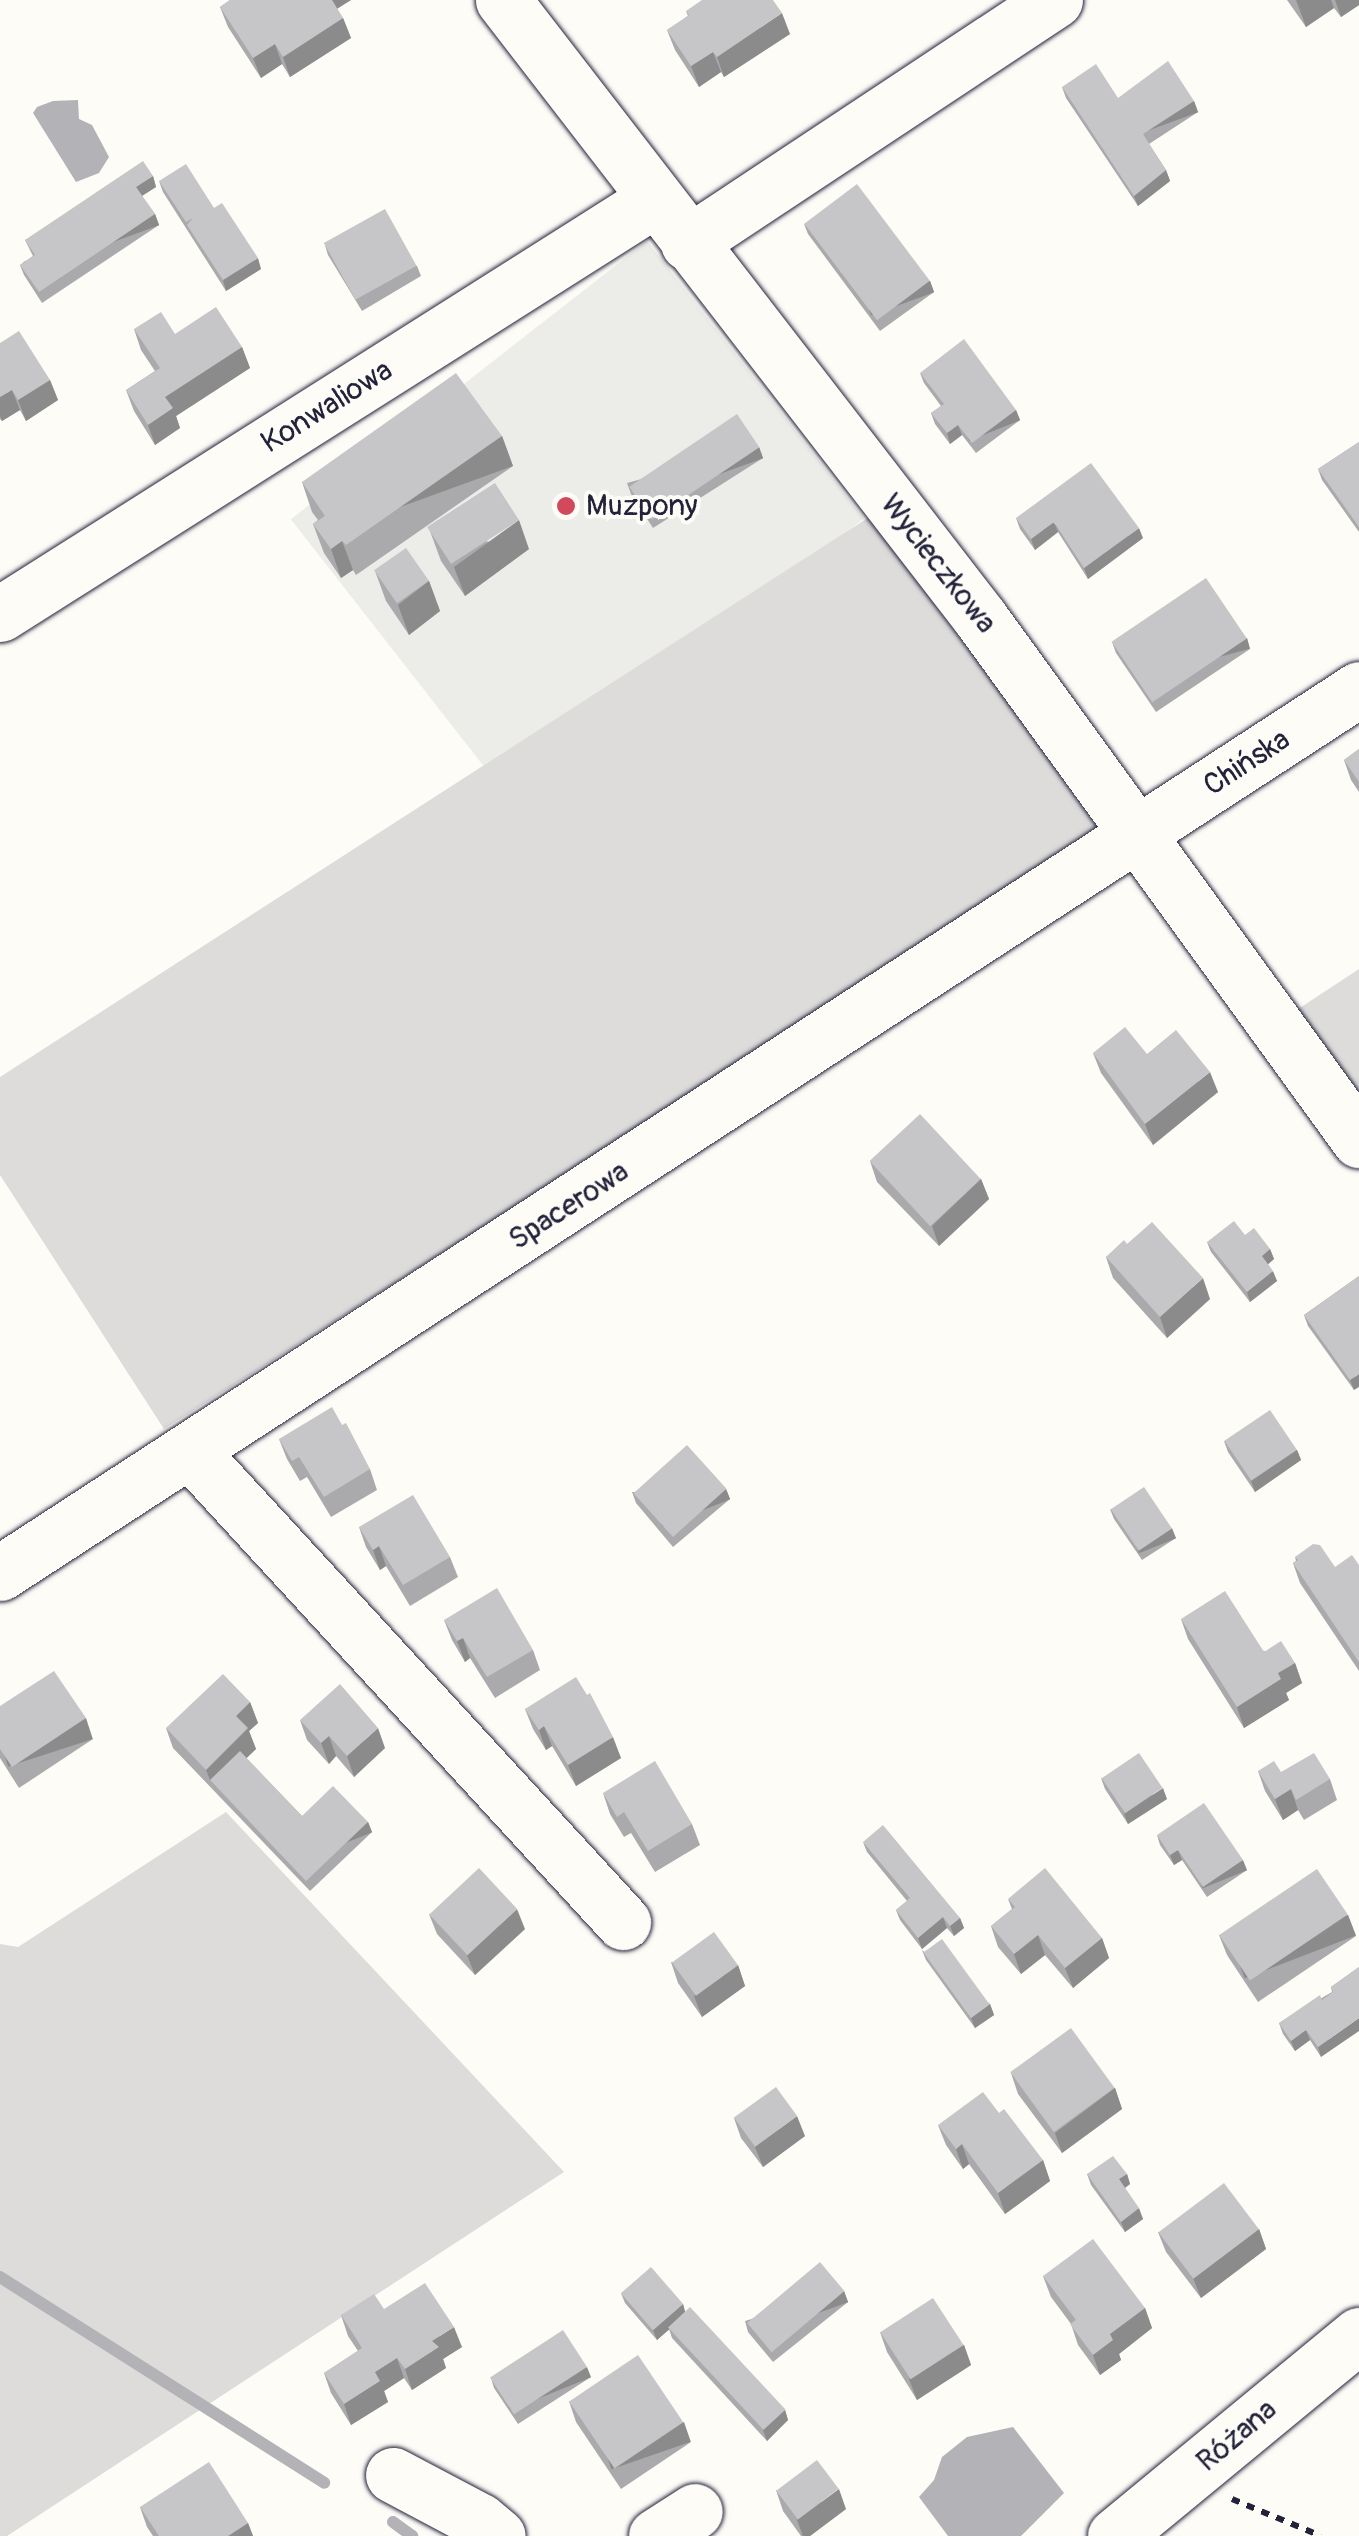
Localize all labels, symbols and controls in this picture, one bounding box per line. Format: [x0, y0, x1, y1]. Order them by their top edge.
street label: Konwaliowa [255, 353, 399, 461]
street label: Wycieczkowa [872, 487, 1004, 641]
place label: Muzpony [586, 488, 697, 524]
marker: Muzpony [555, 495, 577, 517]
street label: Chińska [1197, 722, 1297, 804]
street label: Spacerowa [502, 1154, 636, 1258]
street label: Różana [1190, 2392, 1284, 2480]

